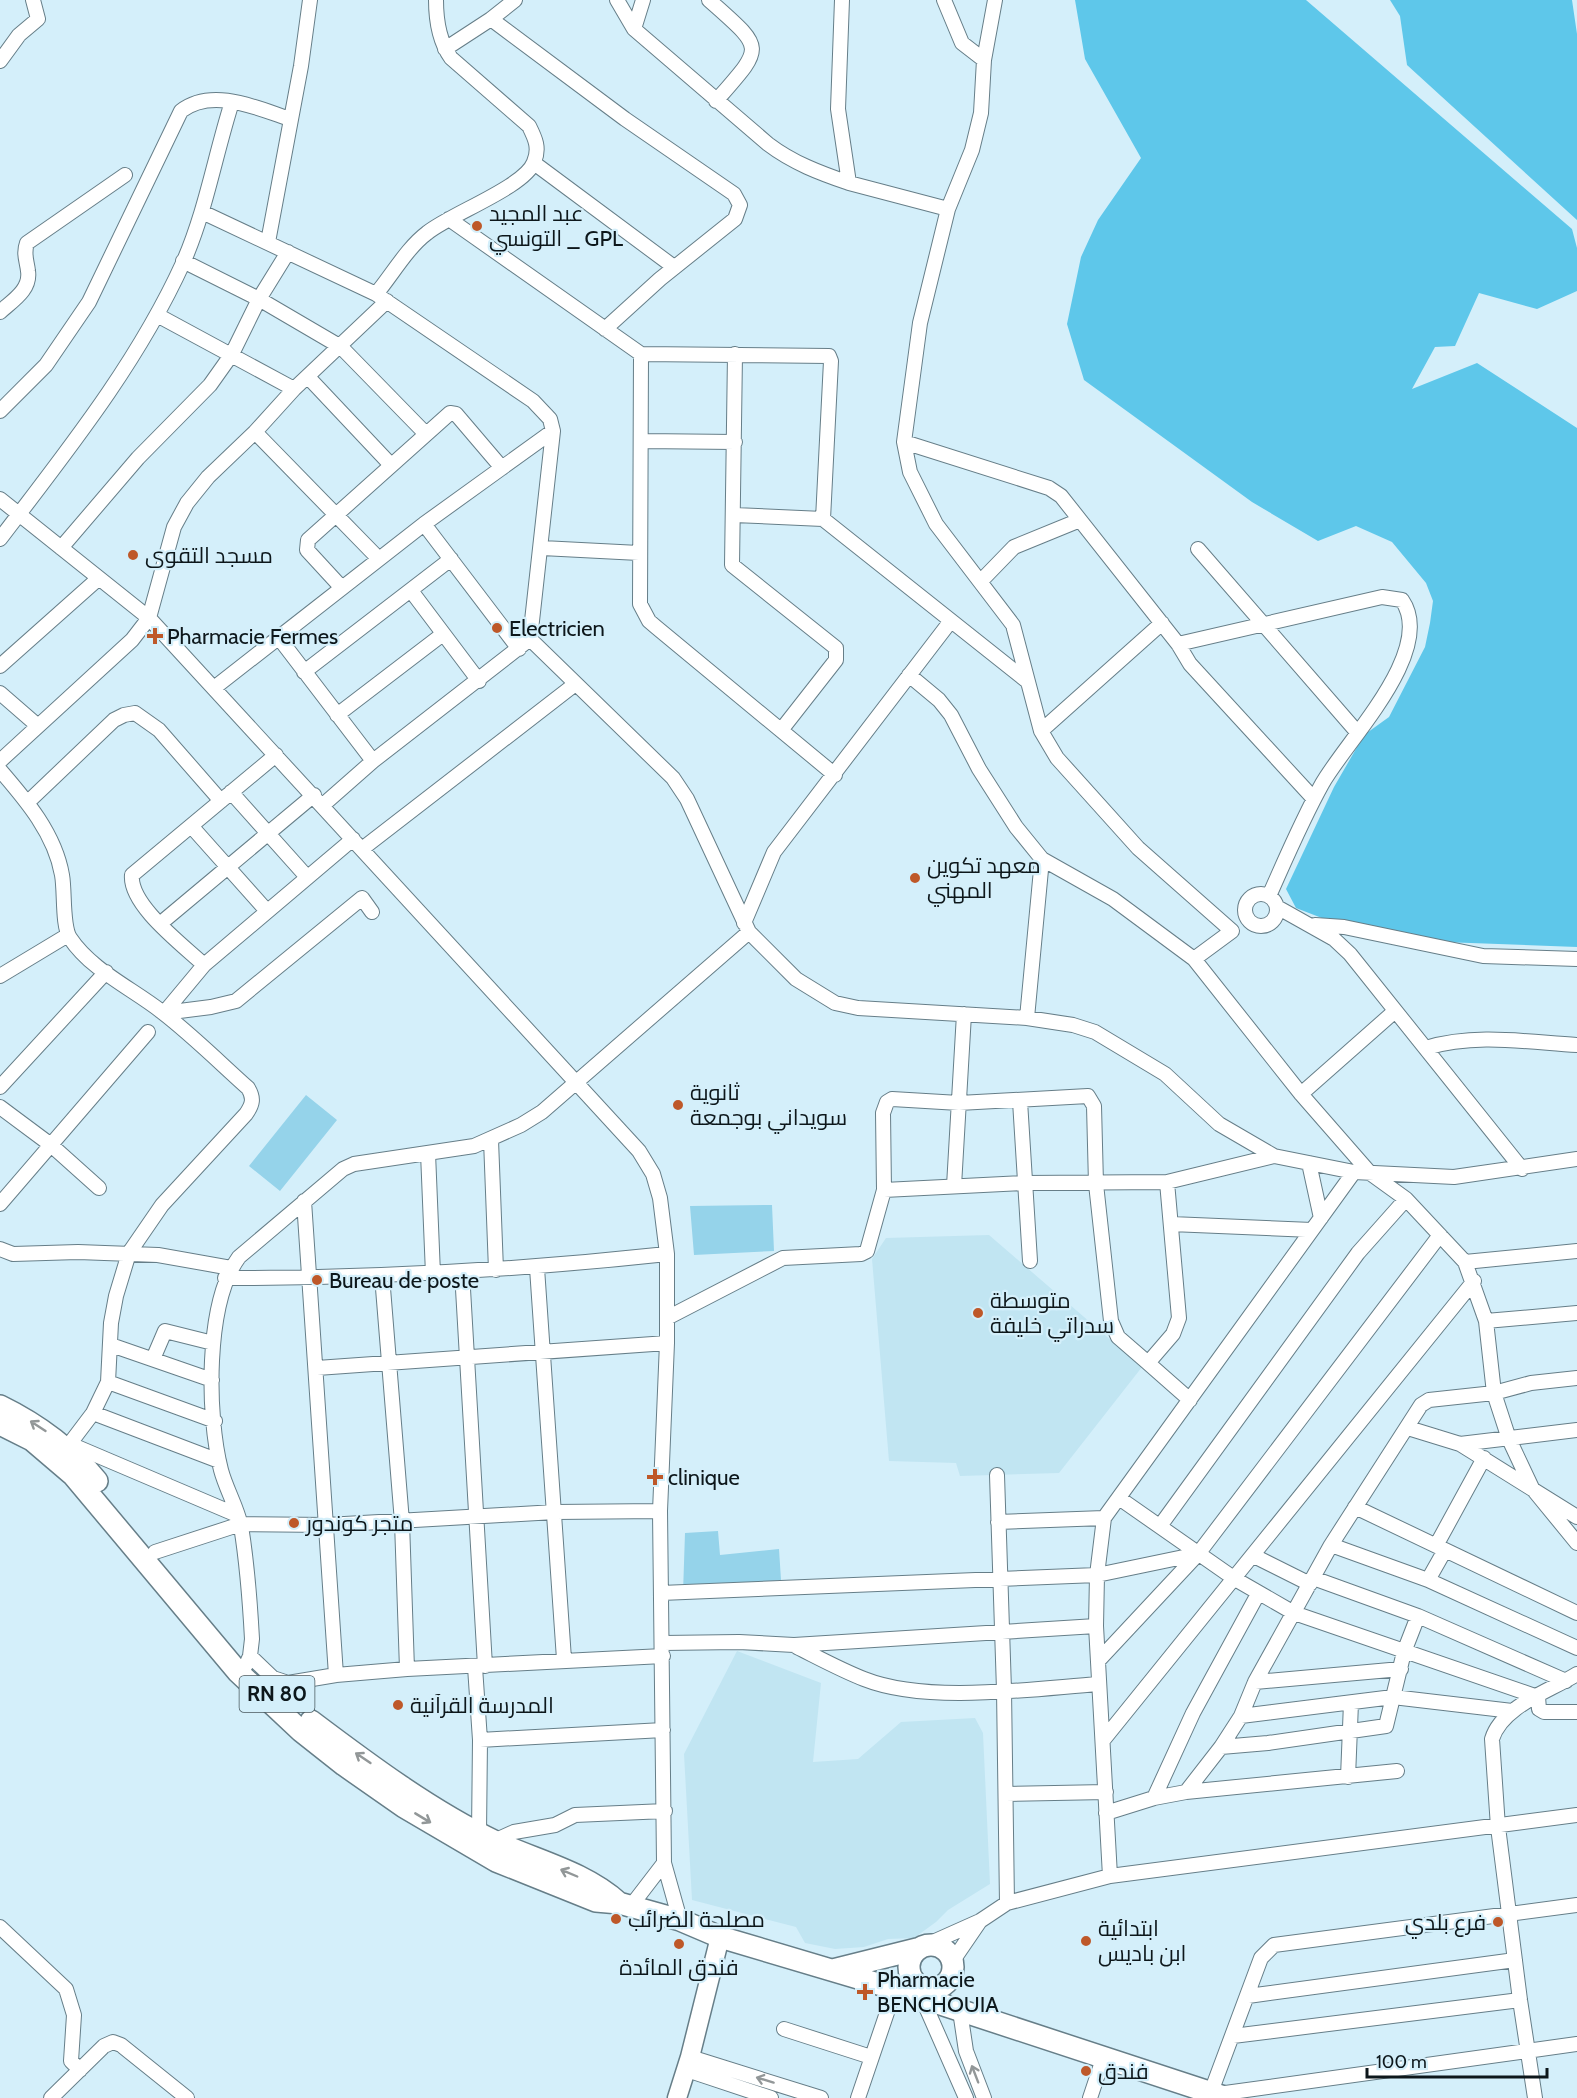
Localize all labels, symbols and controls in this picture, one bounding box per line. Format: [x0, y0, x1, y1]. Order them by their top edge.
place label: عبد المجيد التونسي _ GPL [489, 200, 623, 255]
marker: عبد المجيد التونسي _ GPL [470, 219, 484, 233]
place label: مسجد التقوى [145, 542, 273, 569]
marker: مسجد التقوى [126, 548, 140, 562]
place label: Electricien [509, 615, 605, 642]
marker: Electricien [490, 621, 504, 635]
place label: Pharmacie Fermes [167, 623, 338, 650]
marker: Pharmacie Fermes [148, 629, 162, 643]
place label: معهد تكوين المهني [927, 852, 1041, 907]
marker: معهد تكوين المهني [908, 871, 922, 885]
place label: ثانوية سويداني بوجمعة [690, 1079, 847, 1134]
marker: ثانوية سويداني بوجمعة [671, 1098, 685, 1112]
place label: Bureau de poste [329, 1267, 479, 1294]
marker: Bureau de poste [310, 1273, 324, 1287]
place label: متوسطة سدراتي خليفة [990, 1287, 1114, 1342]
marker: متوسطة سدراتي خليفة [971, 1306, 985, 1320]
one-way arrow [30, 1420, 46, 1432]
place label: clinique [668, 1464, 740, 1491]
marker: clinique [646, 1468, 664, 1486]
place label: متجر كوندور [304, 1510, 413, 1537]
marker: متجر كوندور [287, 1516, 301, 1530]
road number: RN 80 [240, 1676, 314, 1712]
place label: المدرسة القرآنية [410, 1692, 554, 1719]
marker: المدرسة القرآنية [391, 1698, 405, 1712]
one-way arrow [355, 1752, 371, 1764]
one-way arrow [414, 1813, 431, 1825]
one-way arrow [560, 1867, 579, 1878]
place label: مصلحة الضرائب [628, 1906, 765, 1933]
place label: فرع بلدي [1405, 1909, 1486, 1939]
marker: مصلحة الضرائب [609, 1912, 623, 1926]
place label: ابتدائية ابن باديس [1098, 1915, 1186, 1967]
marker: فرع بلدي [1491, 1915, 1505, 1929]
marker: ابتدائية ابن باديس [1079, 1934, 1093, 1948]
marker: فندق المائدة [672, 1937, 686, 1951]
place label: فندق المائدة [619, 1954, 739, 1981]
place label: Pharmacie BENCHOUIA [877, 1966, 999, 2018]
marker: Pharmacie BENCHOUIA [858, 1985, 872, 1999]
scale bar [1367, 2041, 1547, 2079]
text: 100 m [1376, 2051, 1427, 2073]
place label: فندق [1098, 2058, 1149, 2085]
marker: فندق [1079, 2064, 1093, 2078]
one-way arrow [969, 2066, 980, 2084]
one-way arrow [756, 2074, 775, 2085]

